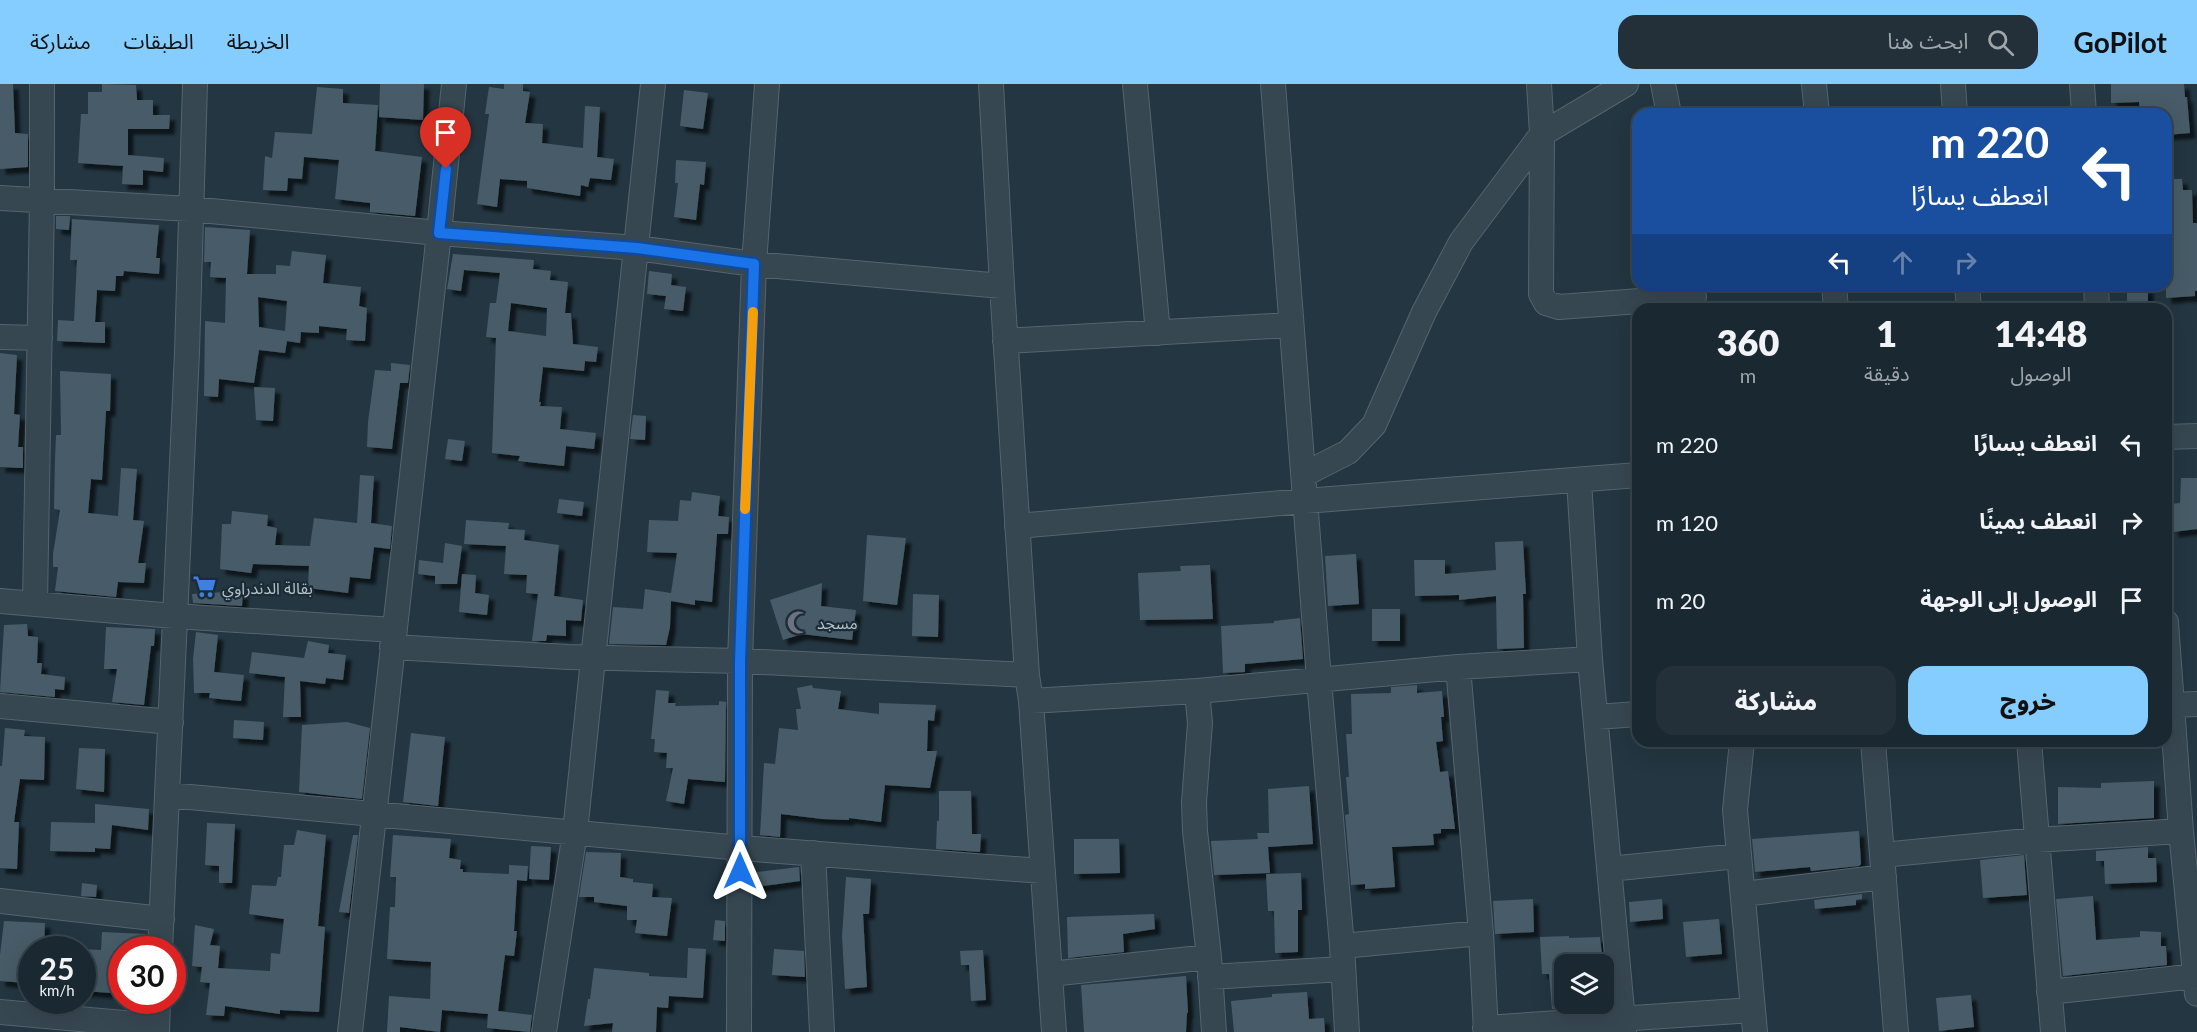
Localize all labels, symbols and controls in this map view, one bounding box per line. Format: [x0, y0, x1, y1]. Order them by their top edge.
search box [1618, 15, 2038, 69]
text: GoPilot [2074, 25, 2167, 59]
icon: search [1984, 26, 2017, 59]
text: ابحث هنا [1887, 27, 1969, 54]
text: مشاركة [30, 28, 91, 53]
text: الطبقات [124, 28, 194, 53]
text: الخريطة [227, 28, 290, 53]
pin [420, 107, 471, 169]
icon: arrive [429, 116, 462, 149]
text: 220 m [1931, 117, 2049, 167]
icon: left [2070, 132, 2148, 210]
text: انعطف يسارًا [1911, 178, 2049, 211]
icon: left [1823, 246, 1856, 279]
icon: ahead [1886, 246, 1919, 279]
icon: right [1949, 246, 1982, 279]
text: 1 [1876, 311, 1897, 355]
text: 14:48 [1994, 311, 2087, 355]
text: 360 [1717, 320, 1779, 364]
text: دقيقة [1864, 361, 1910, 385]
text: الوصول [2010, 361, 2071, 385]
text: m [1740, 363, 1756, 387]
icon: left [2115, 428, 2148, 461]
text: انعطف يسارًا [1973, 429, 2097, 456]
text: 220 m [1656, 431, 1718, 458]
icon: right [2115, 506, 2148, 539]
text: انعطف يمينًا [1979, 507, 2097, 534]
text: 120 m [1656, 509, 1718, 536]
supermarket icon: بقالة الدندراوي [191, 574, 217, 600]
place label: بقالة الدندراوي [222, 578, 313, 600]
icon: arrive [2115, 584, 2148, 617]
text: الوصول إلى الوجهة [1920, 585, 2097, 612]
text: 20 m [1656, 587, 1705, 614]
mosque icon: مسجد [786, 609, 812, 635]
place label: مسجد [817, 613, 858, 632]
button: مشاركة [1656, 666, 1896, 735]
button: خروج [1908, 666, 2148, 735]
position arrow [708, 839, 772, 903]
speed limit sign: 30 [108, 936, 186, 1014]
text: 25 [40, 950, 74, 986]
map controls [1554, 954, 1614, 1014]
button: layers [1554, 954, 1614, 1014]
text: km/h [39, 981, 75, 999]

